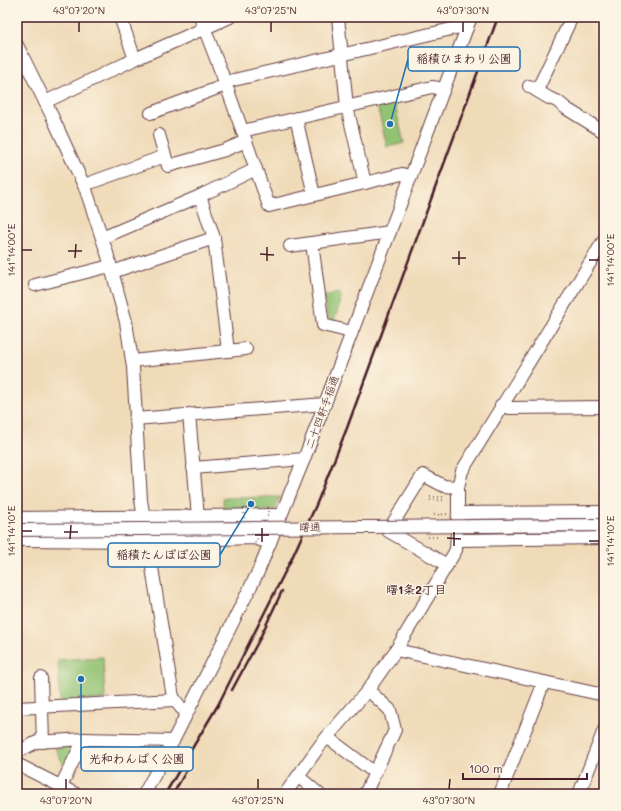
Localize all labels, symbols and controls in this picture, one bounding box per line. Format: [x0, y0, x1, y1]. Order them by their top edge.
text: 43°07'20"N [53, 3, 105, 17]
text: 43°07'25"N [245, 3, 297, 17]
text: 43°07'30"N [437, 3, 489, 17]
callout: 稲積ひまわり公園 [408, 47, 520, 71]
text: 稲積ひまわり公園 [416, 50, 512, 66]
text: 141°14'00"E [4, 223, 18, 276]
text: 141°14'00"E [603, 233, 617, 286]
street label: 二十四軒手稲通 [301, 373, 342, 451]
text: 141°14'10"E [4, 505, 18, 557]
text: 141°14'10"E [603, 515, 617, 567]
street label: 曙通 [299, 519, 321, 534]
callout: 稲積たんぽぽ公園 [108, 543, 220, 567]
text: 稲積たんぽぽ公園 [116, 546, 212, 562]
district label: 曙1条2丁目 [386, 581, 446, 597]
callout: 光和わんぱく公園 [81, 747, 193, 771]
text: 光和わんぱく公園 [89, 750, 185, 766]
scale bar [463, 755, 587, 781]
text: 100 m [469, 760, 503, 776]
text: 43°07'20"N [40, 793, 92, 807]
text: 43°07'25"N [232, 793, 284, 807]
text: 43°07'30"N [423, 793, 475, 807]

